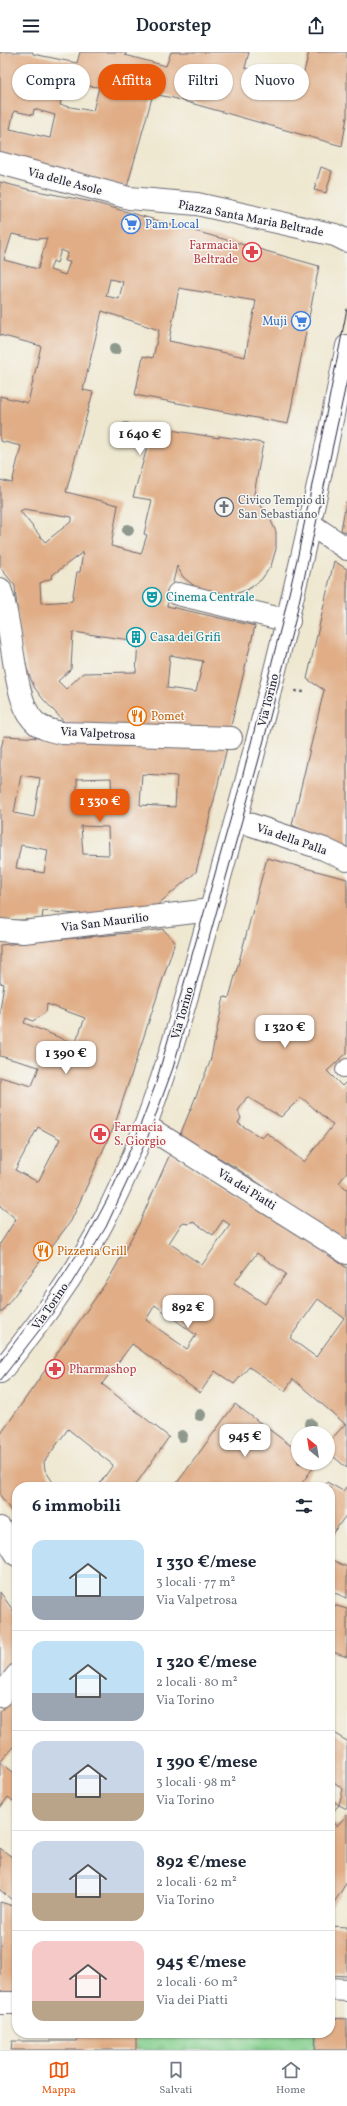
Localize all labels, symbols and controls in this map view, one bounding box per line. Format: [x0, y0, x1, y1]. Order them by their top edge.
text: Doorstep [136, 14, 211, 39]
icon: menu [20, 15, 42, 37]
icon: share [305, 15, 327, 37]
chip: Compra [12, 64, 90, 100]
chip: Affitta [98, 64, 166, 100]
chip: Filtri [174, 64, 233, 100]
chip: Nuovo [241, 64, 309, 100]
street label: Via delle Asole [26, 164, 104, 200]
street label: Piazza Santa Maria Beltrade [177, 197, 325, 241]
supermarket icon: Pam Local [120, 213, 142, 235]
place label: Pam Local [145, 217, 199, 233]
place label: Farmacia Beltrade [189, 238, 238, 268]
pharmacy icon: Farmacia Beltrade [241, 241, 263, 263]
supermarket icon: Muji [290, 310, 312, 332]
place label: Muji [262, 314, 287, 330]
pin: 1 640 € [103, 422, 177, 456]
text: 1 640 € [119, 426, 161, 444]
place label: Civico Tempio di San Sebastiano [238, 493, 326, 523]
church icon: Civico Tempio di San Sebastiano [213, 496, 235, 518]
theatre icon: Cinema Centrale [141, 586, 163, 608]
place label: Cinema Centrale [166, 590, 255, 606]
building icon: Casa dei Grifi [125, 626, 147, 648]
place label: Casa dei Grifi [150, 630, 221, 646]
street label: Via Torino [255, 672, 283, 728]
restaurant icon: Pomet [126, 705, 148, 727]
place label: Pomet [151, 709, 185, 725]
street label: Via Valpetrosa [60, 724, 136, 744]
pin: 1 330 € [63, 789, 137, 823]
text: 1 330 € [79, 793, 121, 811]
street label: Via della Palla [254, 820, 329, 860]
street label: Via San Maurilio [61, 910, 150, 936]
street label: Via Torino [168, 985, 198, 1041]
pin: 1 320 € [248, 1015, 322, 1049]
text: 1 320 € [264, 1019, 306, 1037]
pin: 1 390 € [29, 1041, 103, 1075]
text: 1 390 € [45, 1045, 87, 1063]
place label: Farmacia S. Giorgio [114, 1120, 166, 1150]
pharmacy icon: Farmacia S. Giorgio [89, 1123, 111, 1145]
street label: Via dei Piatti [214, 1165, 279, 1214]
restaurant icon: Pizzeria Grill [32, 1240, 54, 1262]
place label: Pizzeria Grill [57, 1244, 127, 1260]
street label: Via Torino [29, 1280, 73, 1333]
pin: 892 € [160, 1295, 216, 1329]
text: 892 € [171, 1299, 205, 1317]
pharmacy icon: Pharmashop [44, 1358, 66, 1380]
place label: Pharmashop [69, 1362, 136, 1378]
pin: 945 € [217, 1424, 273, 1458]
north arrow [291, 1426, 335, 1470]
map controls [291, 1426, 335, 1470]
text: 945 € [228, 1428, 262, 1446]
text: 6 immobili [32, 1495, 121, 1518]
icon: filters [293, 1495, 315, 1517]
text: 1 330 €/mese [156, 1551, 257, 1574]
icon: home [64, 1556, 112, 1604]
text: 3 locali · 77 m² [156, 1574, 235, 1592]
text: Via Valpetrosa [156, 1592, 238, 1610]
text: 1 320 €/mese [156, 1651, 257, 1674]
icon: home [64, 1657, 112, 1705]
text: 2 locali · 80 m² [156, 1674, 238, 1692]
text: Via Torino [156, 1692, 215, 1710]
text: 1 390 €/mese [156, 1751, 258, 1774]
icon: home [64, 1757, 112, 1805]
text: 3 locali · 98 m² [156, 1774, 236, 1792]
text: Via Torino [156, 1792, 215, 1810]
text: 892 €/mese [156, 1851, 246, 1874]
icon: home [64, 1857, 112, 1905]
text: 2 locali · 62 m² [156, 1874, 237, 1892]
text: Via Torino [156, 1892, 215, 1910]
text: 945 €/mese [156, 1951, 246, 1974]
icon: home [64, 1957, 112, 2005]
text: 2 locali · 60 m² [156, 1974, 238, 1992]
text: Via dei Piatti [156, 1992, 228, 2010]
tab: Mappa [42, 2059, 76, 2098]
tab: Salvati [159, 2059, 192, 2098]
tab: Home [276, 2059, 305, 2098]

